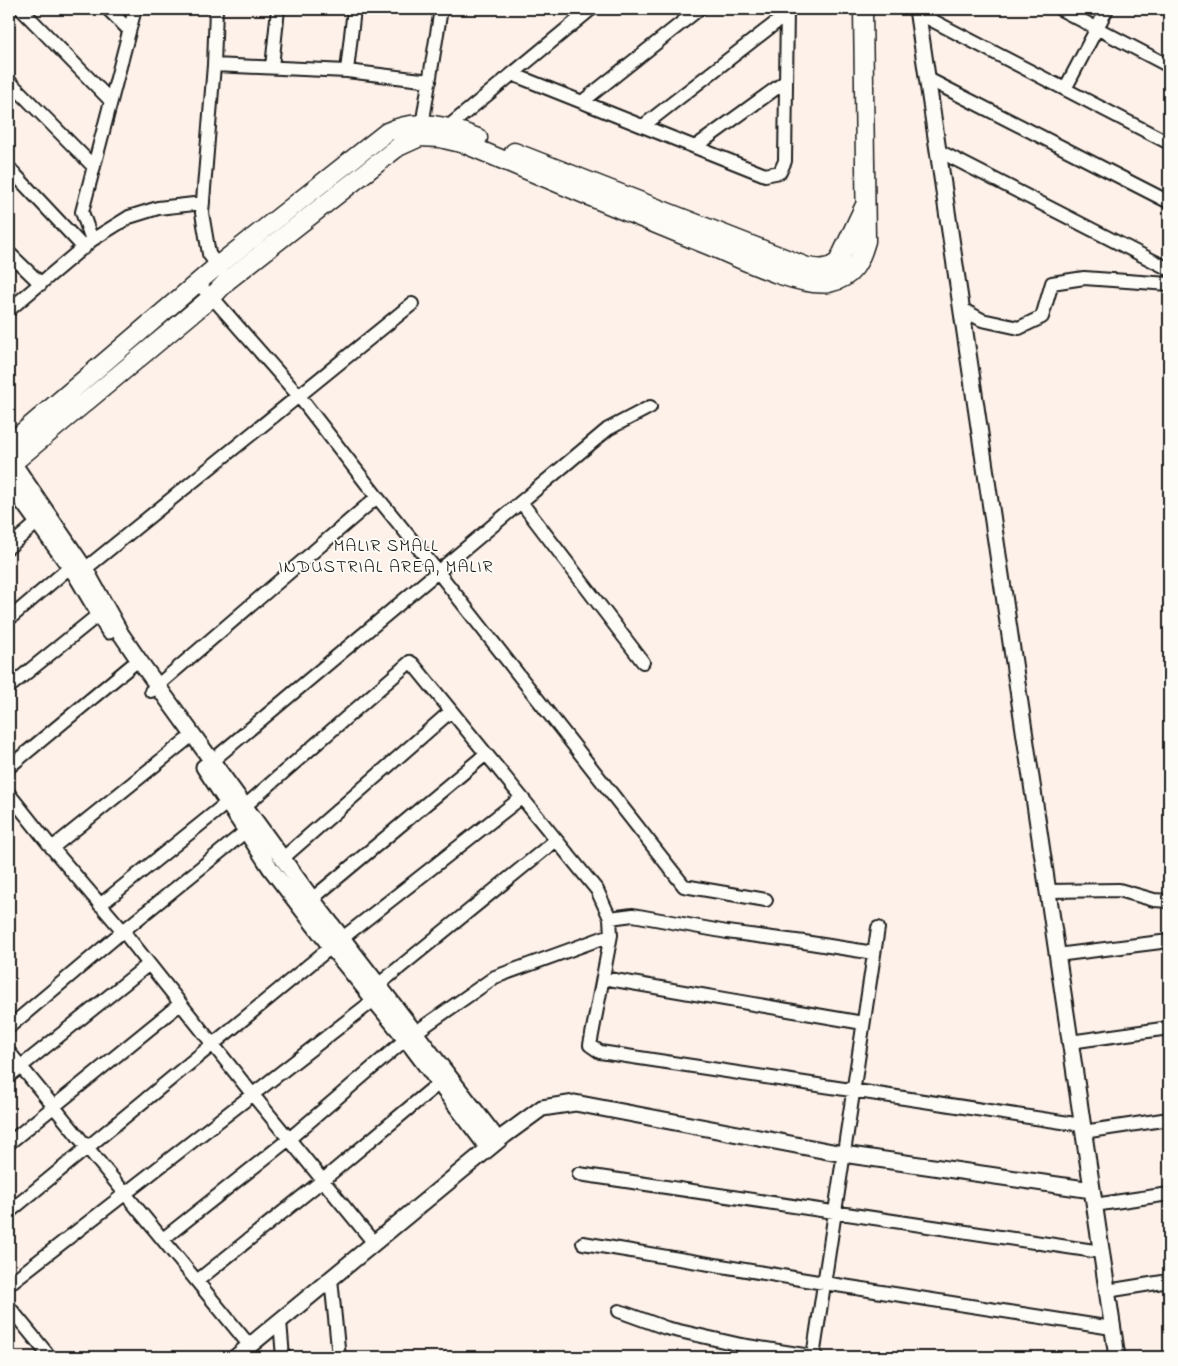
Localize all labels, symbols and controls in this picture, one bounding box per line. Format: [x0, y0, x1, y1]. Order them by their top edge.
district label: MALIR SMALL INDUSTRIAL AREA, MALIR [279, 534, 493, 581]

